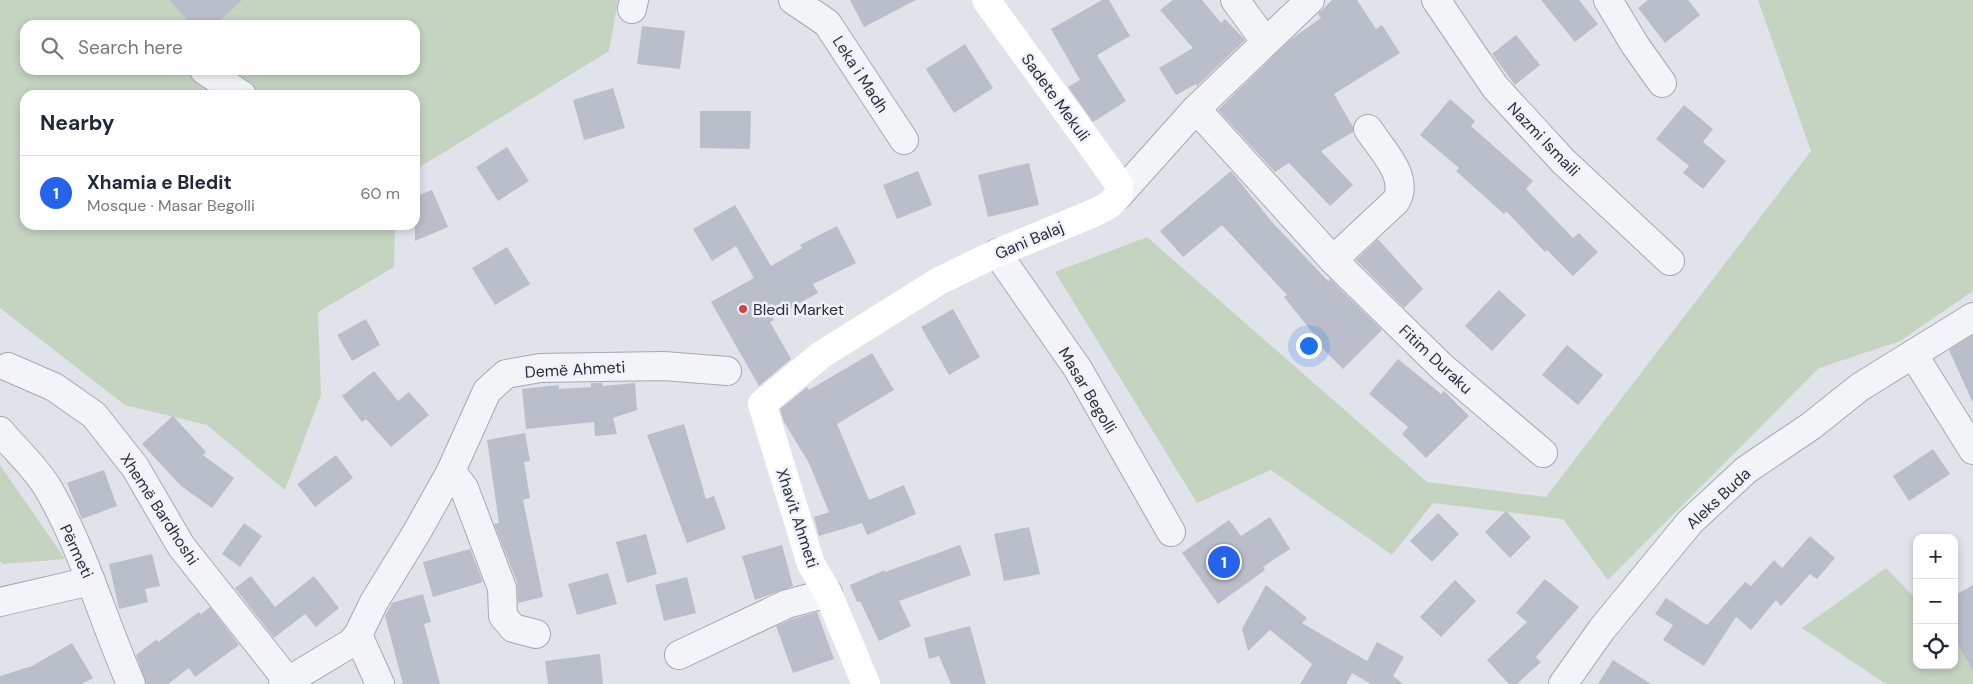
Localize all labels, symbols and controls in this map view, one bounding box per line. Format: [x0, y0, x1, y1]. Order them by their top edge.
search box [20, 20, 420, 75]
street label: Leka i Madh [828, 32, 893, 117]
icon: search [38, 34, 66, 62]
text: Search here [78, 35, 183, 60]
street label: Sadete Mekuli [1017, 49, 1094, 145]
street label: Nazmi Ismaili [1503, 98, 1584, 181]
text: Nearby [40, 109, 114, 137]
text: Xhamia e Bledit [87, 170, 232, 195]
text: 1 [53, 183, 59, 204]
text: 60 m [360, 183, 400, 204]
text: Mosque · Masar Begolli [87, 195, 255, 216]
street label: Gani Balaj [992, 217, 1067, 264]
place label: Bledi Market [753, 299, 844, 320]
marker: Bledi Market [737, 303, 749, 315]
street label: Fitim Duraku [1394, 320, 1477, 399]
your location [1296, 333, 1322, 359]
street label: Masar Begolli [1054, 343, 1122, 437]
street label: Demë Ahmeti [524, 356, 626, 383]
street label: Xhemë Bardhoshi [116, 449, 204, 569]
street label: Aleks Buda [1682, 463, 1755, 534]
street label: Xhavit Ahmeti [772, 466, 823, 570]
street label: Përmeti [55, 521, 98, 581]
map controls [1913, 534, 1958, 669]
button: + [1913, 534, 1958, 579]
pin: 1 [1208, 543, 1240, 581]
button: − [1913, 579, 1958, 624]
button: locate [1913, 624, 1958, 669]

